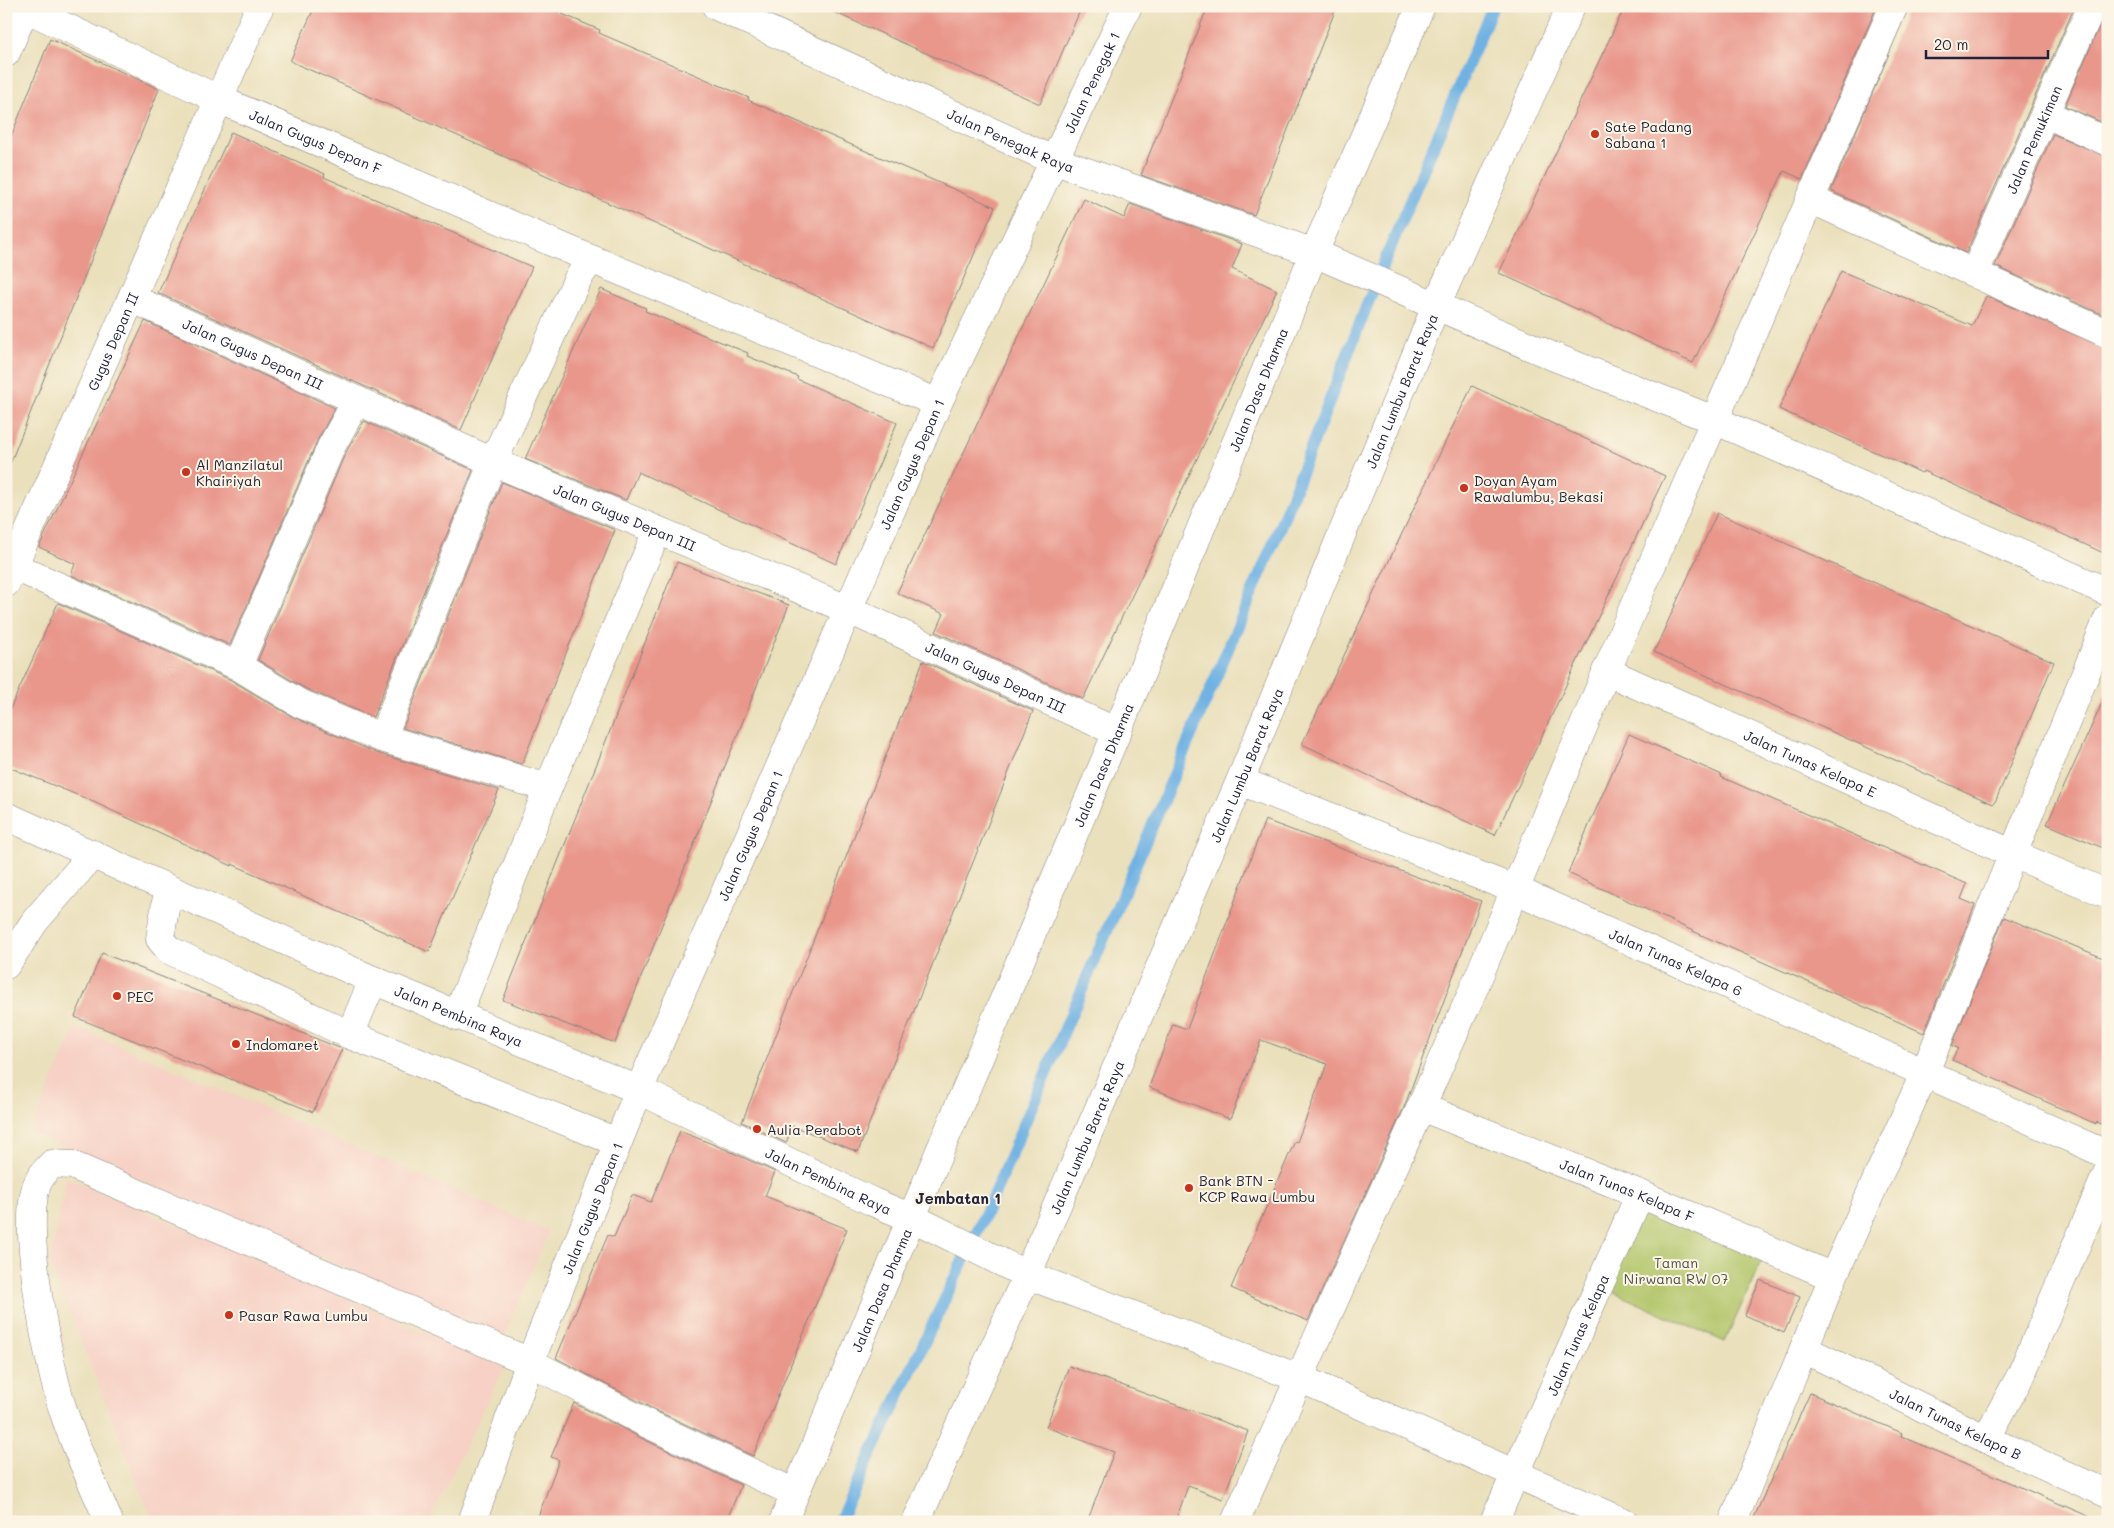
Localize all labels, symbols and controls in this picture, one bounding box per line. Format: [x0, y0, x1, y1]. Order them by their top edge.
scale bar [1926, 28, 2049, 60]
street label: Jalan Penegak 1 [1059, 29, 1124, 136]
text: 20 m [1934, 34, 1968, 54]
street label: Jalan Pemukiman [2001, 82, 2066, 196]
street label: Jalan Gugus Depan F [247, 104, 385, 178]
street label: Jalan Penegak Raya [944, 104, 1077, 176]
place label: Sate Padang Sabana 1 [1605, 117, 1692, 152]
marker: Sate Padang Sabana 1 [1589, 128, 1601, 140]
street label: Gugus Depan II [82, 289, 142, 393]
street label: Jalan Lumbu Barat Raya [1361, 310, 1441, 471]
street label: Jalan Gugus Depan III [180, 313, 327, 394]
street label: Jalan Dasa Dharma [1224, 325, 1292, 454]
street label: Jalan Gugus Depan 1 [875, 396, 948, 532]
place label: Al Manzilatul Khairiyah [196, 455, 283, 490]
marker: Al Manzilatul Khairiyah [180, 466, 192, 478]
place label: Doyan Ayam Rawalumbu, Bekasi [1474, 471, 1603, 506]
street label: Jalan Gugus Depan III [551, 479, 699, 555]
marker: Doyan Ayam Rawalumbu, Bekasi [1458, 482, 1470, 494]
street label: Jalan Gugus Depan III [923, 637, 1069, 717]
street label: Jalan Lumbu Barat Raya [1205, 685, 1287, 845]
street label: Jalan Dasa Dharma [1069, 700, 1137, 830]
street label: Jalan Tunas Kelapa E [1741, 725, 1880, 801]
street label: Jalan Gugus Depan 1 [713, 767, 787, 903]
street label: Jalan Tunas Kelapa 6 [1606, 924, 1746, 1000]
street label: Jalan Pembina Raya [392, 981, 526, 1051]
place label: PEC [127, 987, 154, 1006]
marker: PEC [111, 990, 123, 1002]
place label: Indomaret [246, 1035, 319, 1054]
marker: Indomaret [230, 1038, 242, 1050]
street label: Jalan Lumbu Barat Raya [1045, 1057, 1128, 1217]
place label: Aulia Perabot [767, 1120, 862, 1139]
marker: Aulia Perabot [751, 1123, 763, 1135]
street label: Jalan Gugus Depan 1 [557, 1139, 627, 1277]
street label: Jalan Pembina Raya [763, 1143, 895, 1218]
street label: Jalan Tunas Kelapa F [1557, 1154, 1697, 1226]
place label: Bank BTN - KCP Rawa Lumbu [1199, 1171, 1315, 1206]
marker: Bank BTN - KCP Rawa Lumbu [1183, 1182, 1195, 1194]
district label: Jembatan 1 [915, 1188, 1001, 1208]
street label: Jalan Dasa Dharma [847, 1225, 916, 1355]
park label: Taman Nirwana RW 07 [1624, 1253, 1728, 1288]
street label: Jalan Tunas Kelapa [1542, 1271, 1613, 1398]
place label: Pasar Rawa Lumbu [239, 1306, 368, 1325]
marker: Pasar Rawa Lumbu [223, 1309, 235, 1321]
street label: Jalan Tunas Kelapa B [1887, 1383, 2025, 1463]

